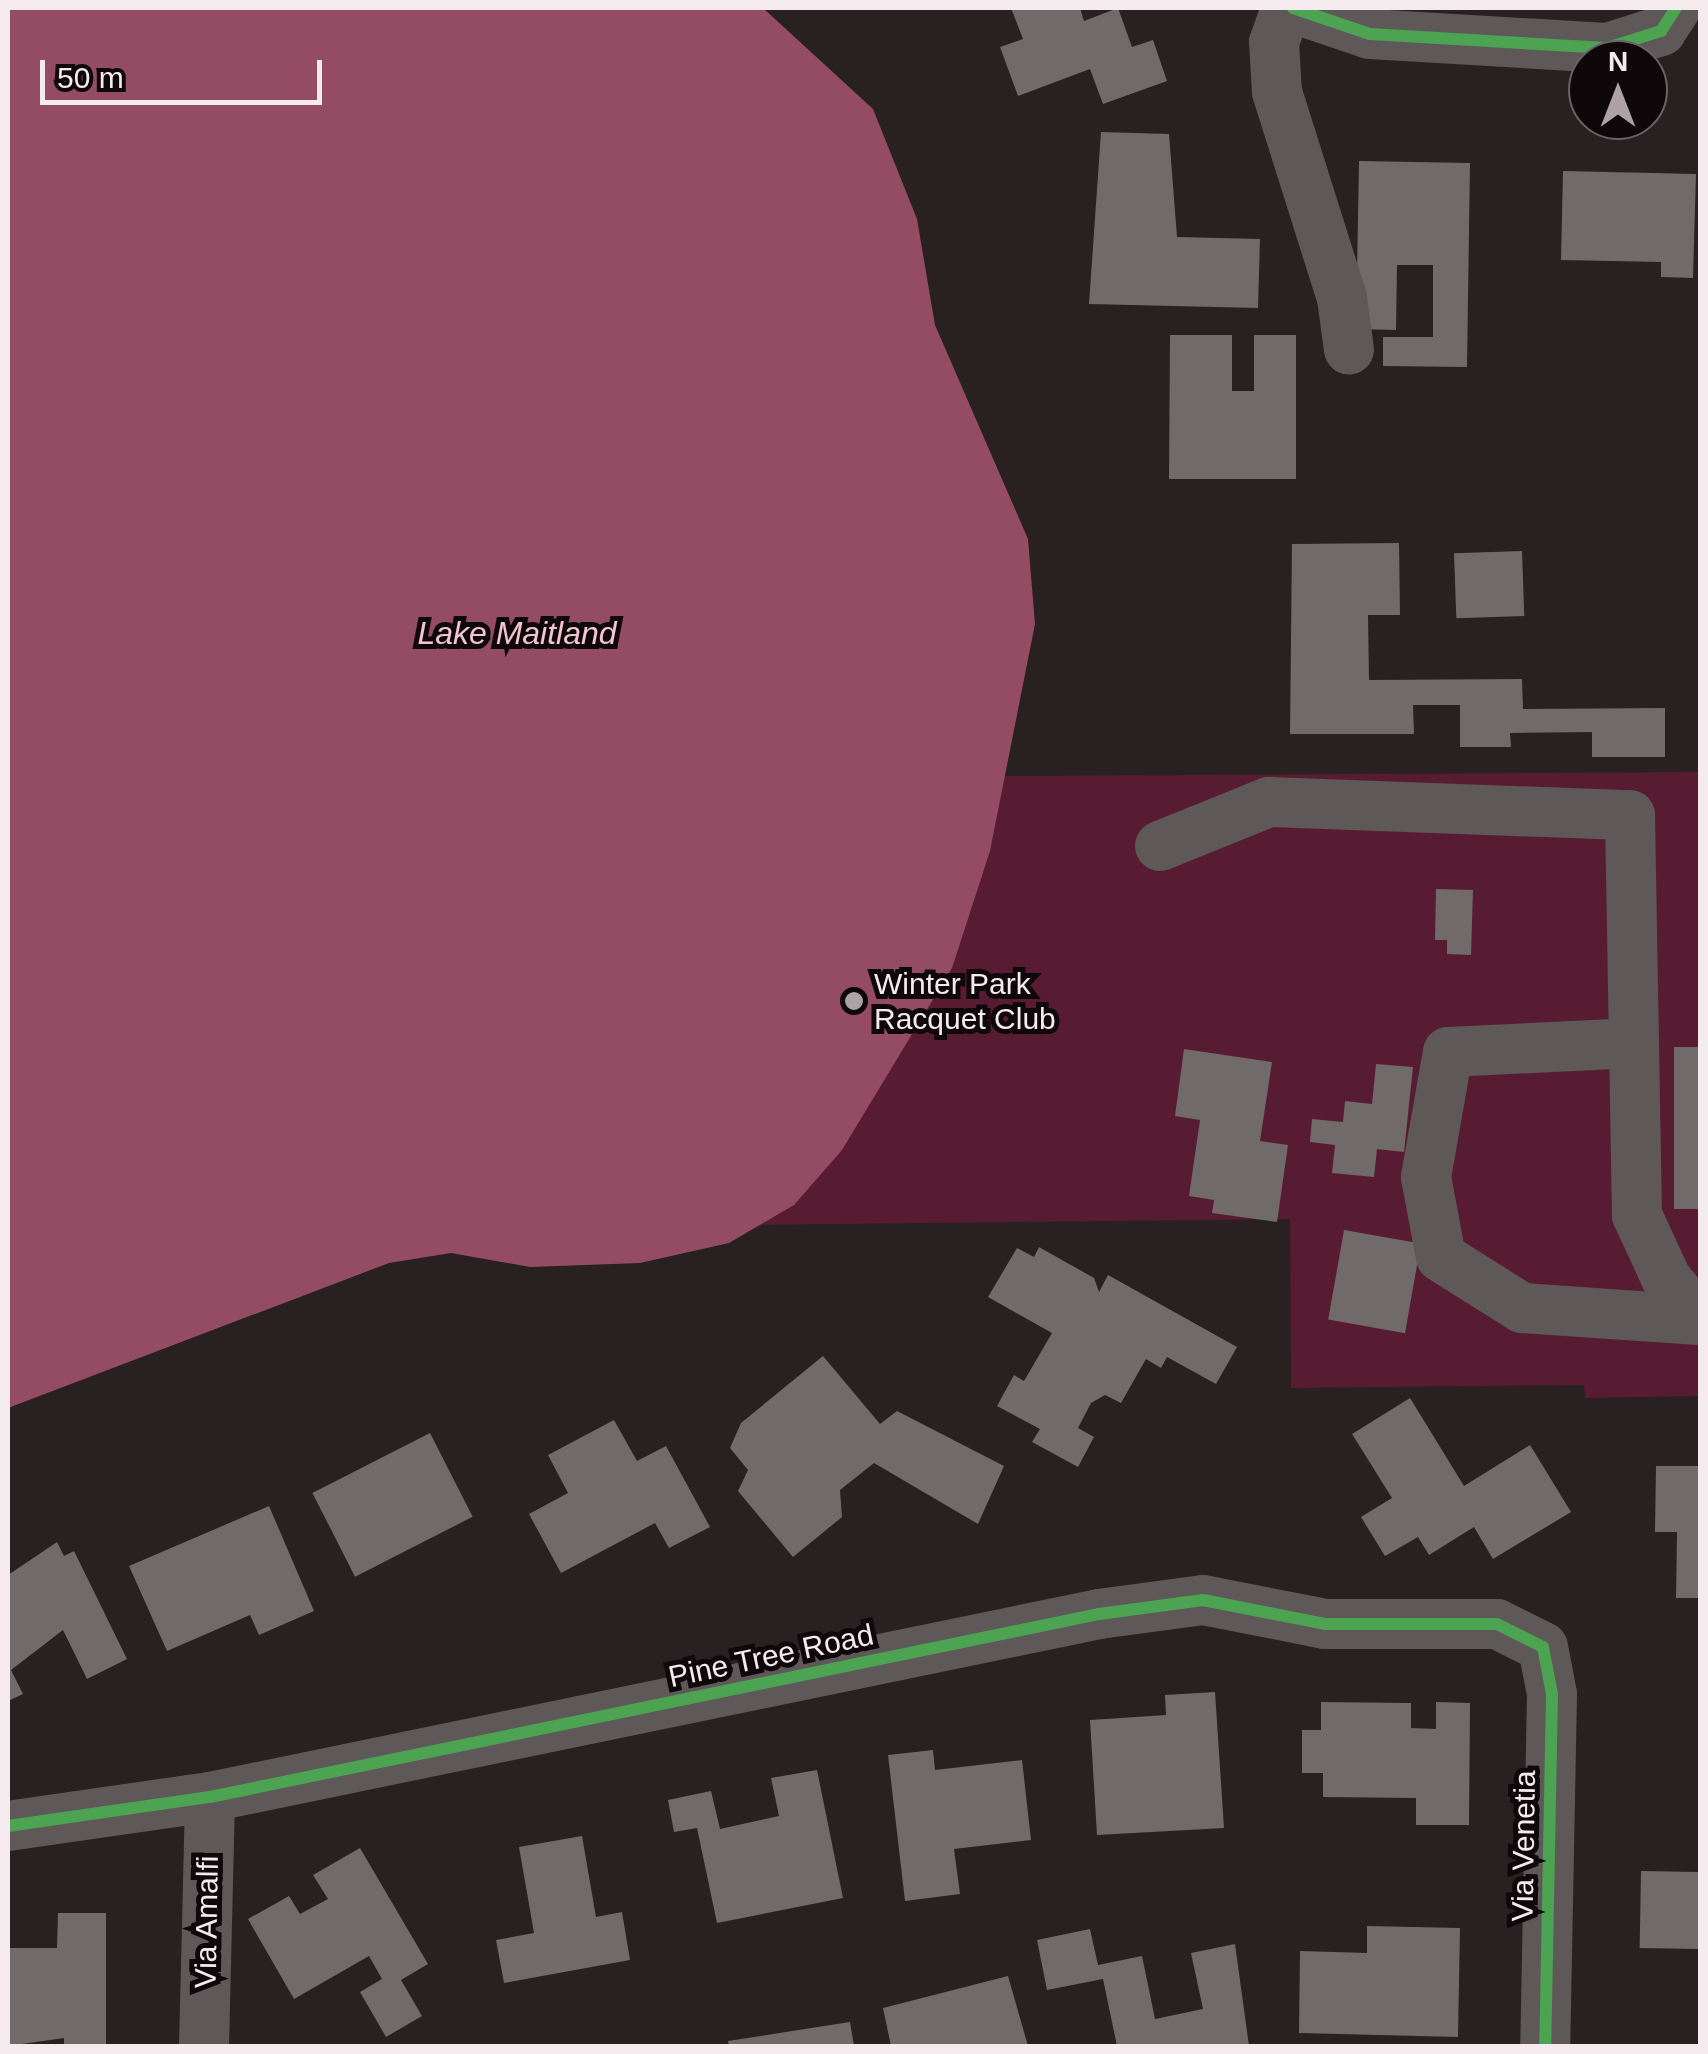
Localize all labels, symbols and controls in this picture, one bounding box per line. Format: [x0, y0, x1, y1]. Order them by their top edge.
scale bar [45, 40, 328, 102]
north arrow [1568, 40, 1668, 140]
text: N [1608, 46, 1628, 77]
text: 50 m [57, 61, 124, 94]
water label: Lake Maitland [417, 614, 617, 652]
place label: Winter Park Racquet Club [874, 966, 1056, 1036]
marker: Winter Park Racquet Club [843, 990, 865, 1012]
street label: Pine Tree Road [665, 1617, 877, 1695]
street label: Via Venetia [1505, 1770, 1543, 1922]
street label: Via Amalfi [188, 1854, 226, 1990]

